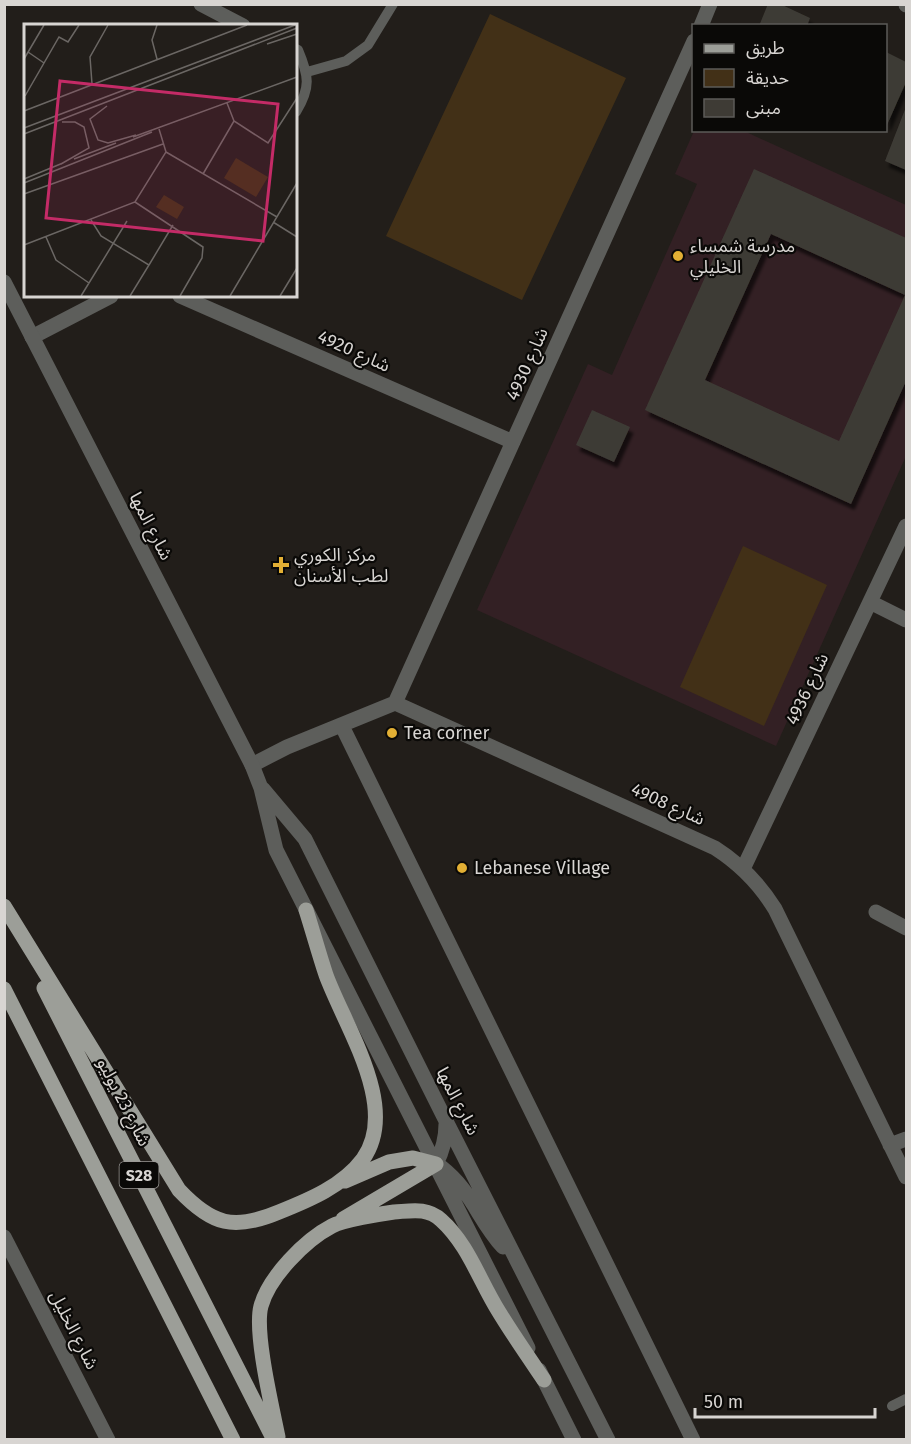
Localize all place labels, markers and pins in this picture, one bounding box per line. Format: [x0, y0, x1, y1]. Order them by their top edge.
place label: مدرسة شمساء الخليلي [690, 235, 795, 280]
marker: مدرسة شمساء الخليلي [671, 249, 685, 263]
place label: مركز الكوري لطب الأسنان [294, 544, 389, 587]
marker: مركز الكوري لطب الأسنان [272, 556, 290, 574]
place label: Tea corner [404, 722, 490, 744]
marker: Tea corner [385, 726, 399, 740]
place label: Lebanese Village [474, 857, 610, 879]
marker: Lebanese Village [455, 861, 469, 875]

